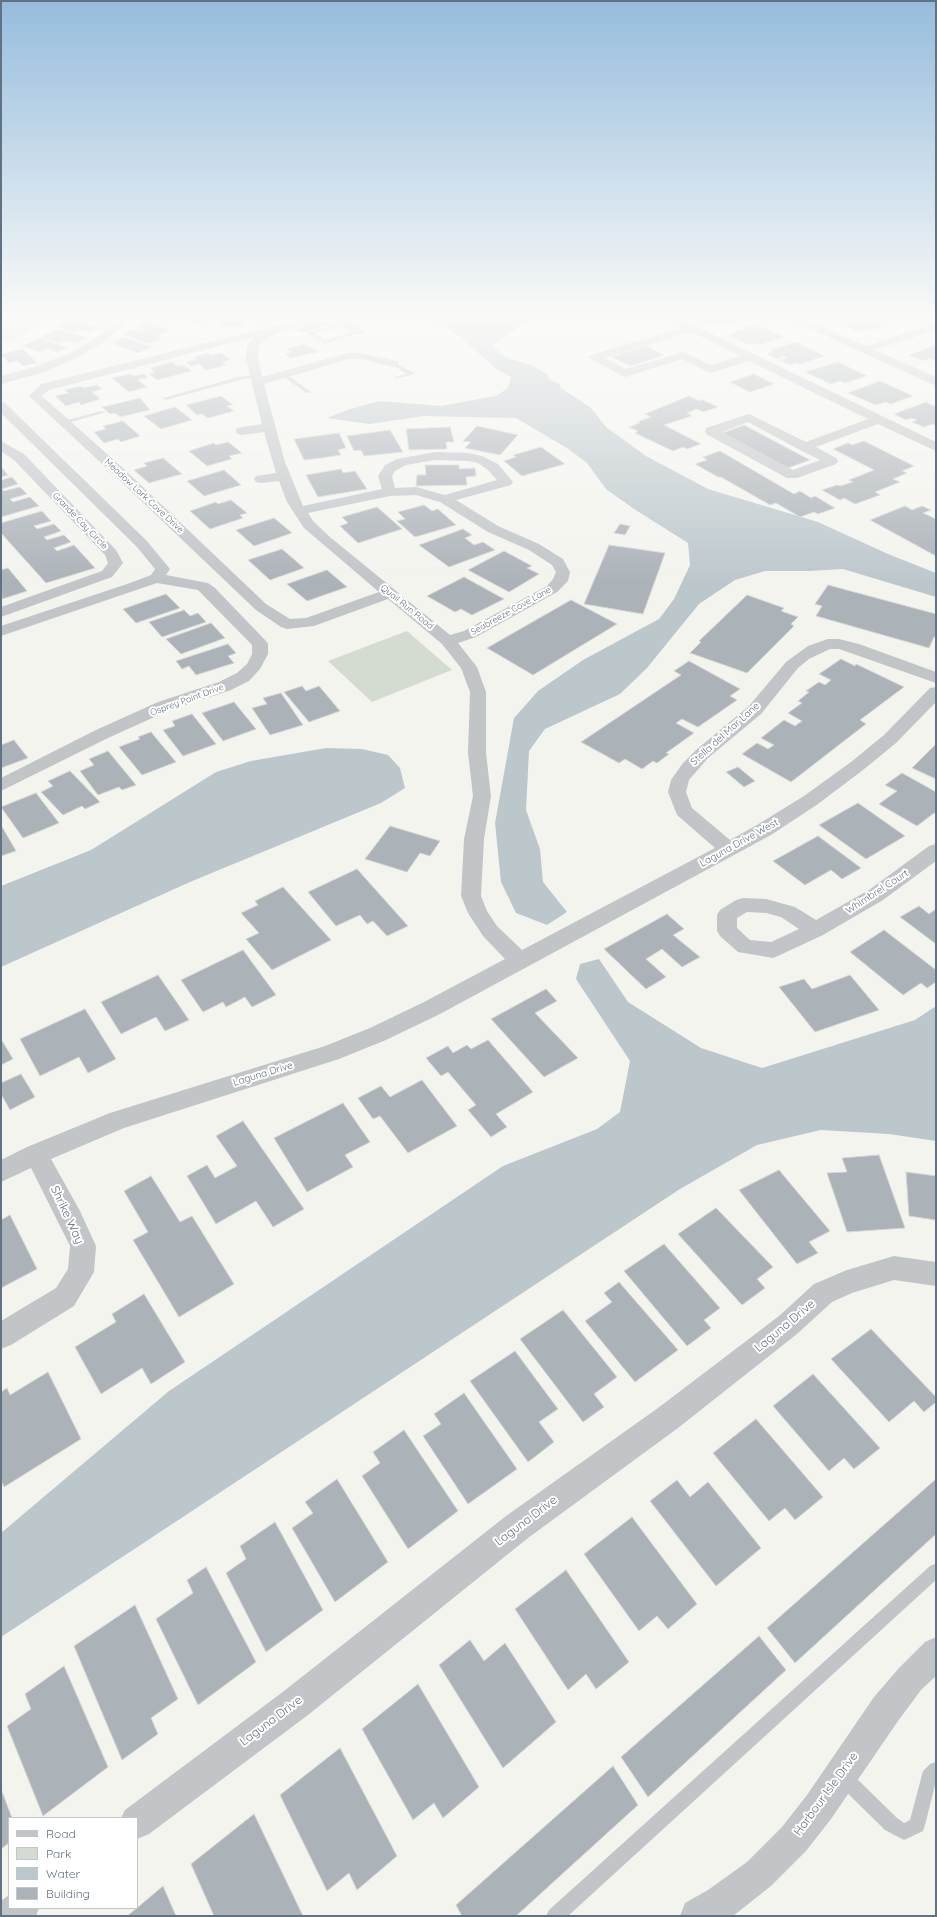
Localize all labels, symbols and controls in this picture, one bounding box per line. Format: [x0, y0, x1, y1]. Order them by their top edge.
street label: Meadow Lark Cove Drive [102, 456, 186, 536]
street label: Grande Cay Circle [50, 490, 110, 552]
street label: Quail Run Road [378, 582, 436, 632]
street label: Seabreeze Cove Lane [469, 584, 553, 638]
street label: Osprey Point Drive [149, 682, 225, 718]
street label: Stella del Mar Lane [688, 700, 762, 768]
street label: Laguna Drive West [698, 816, 780, 870]
street label: Whimbrel Court [843, 867, 911, 917]
street label: Laguna Drive [232, 1059, 294, 1089]
street label: Shrike Way [47, 1184, 87, 1246]
street label: Laguna Drive [752, 1297, 818, 1355]
street label: Laguna Drive [492, 1493, 560, 1549]
street label: Laguna Drive [237, 1693, 305, 1749]
street label: Harbour Isle Drive [791, 1749, 861, 1839]
legend [8, 1817, 138, 1909]
text: Road [46, 1826, 76, 1841]
text: Park [46, 1846, 71, 1861]
text: Water [46, 1866, 80, 1881]
text: Building [46, 1886, 90, 1901]

